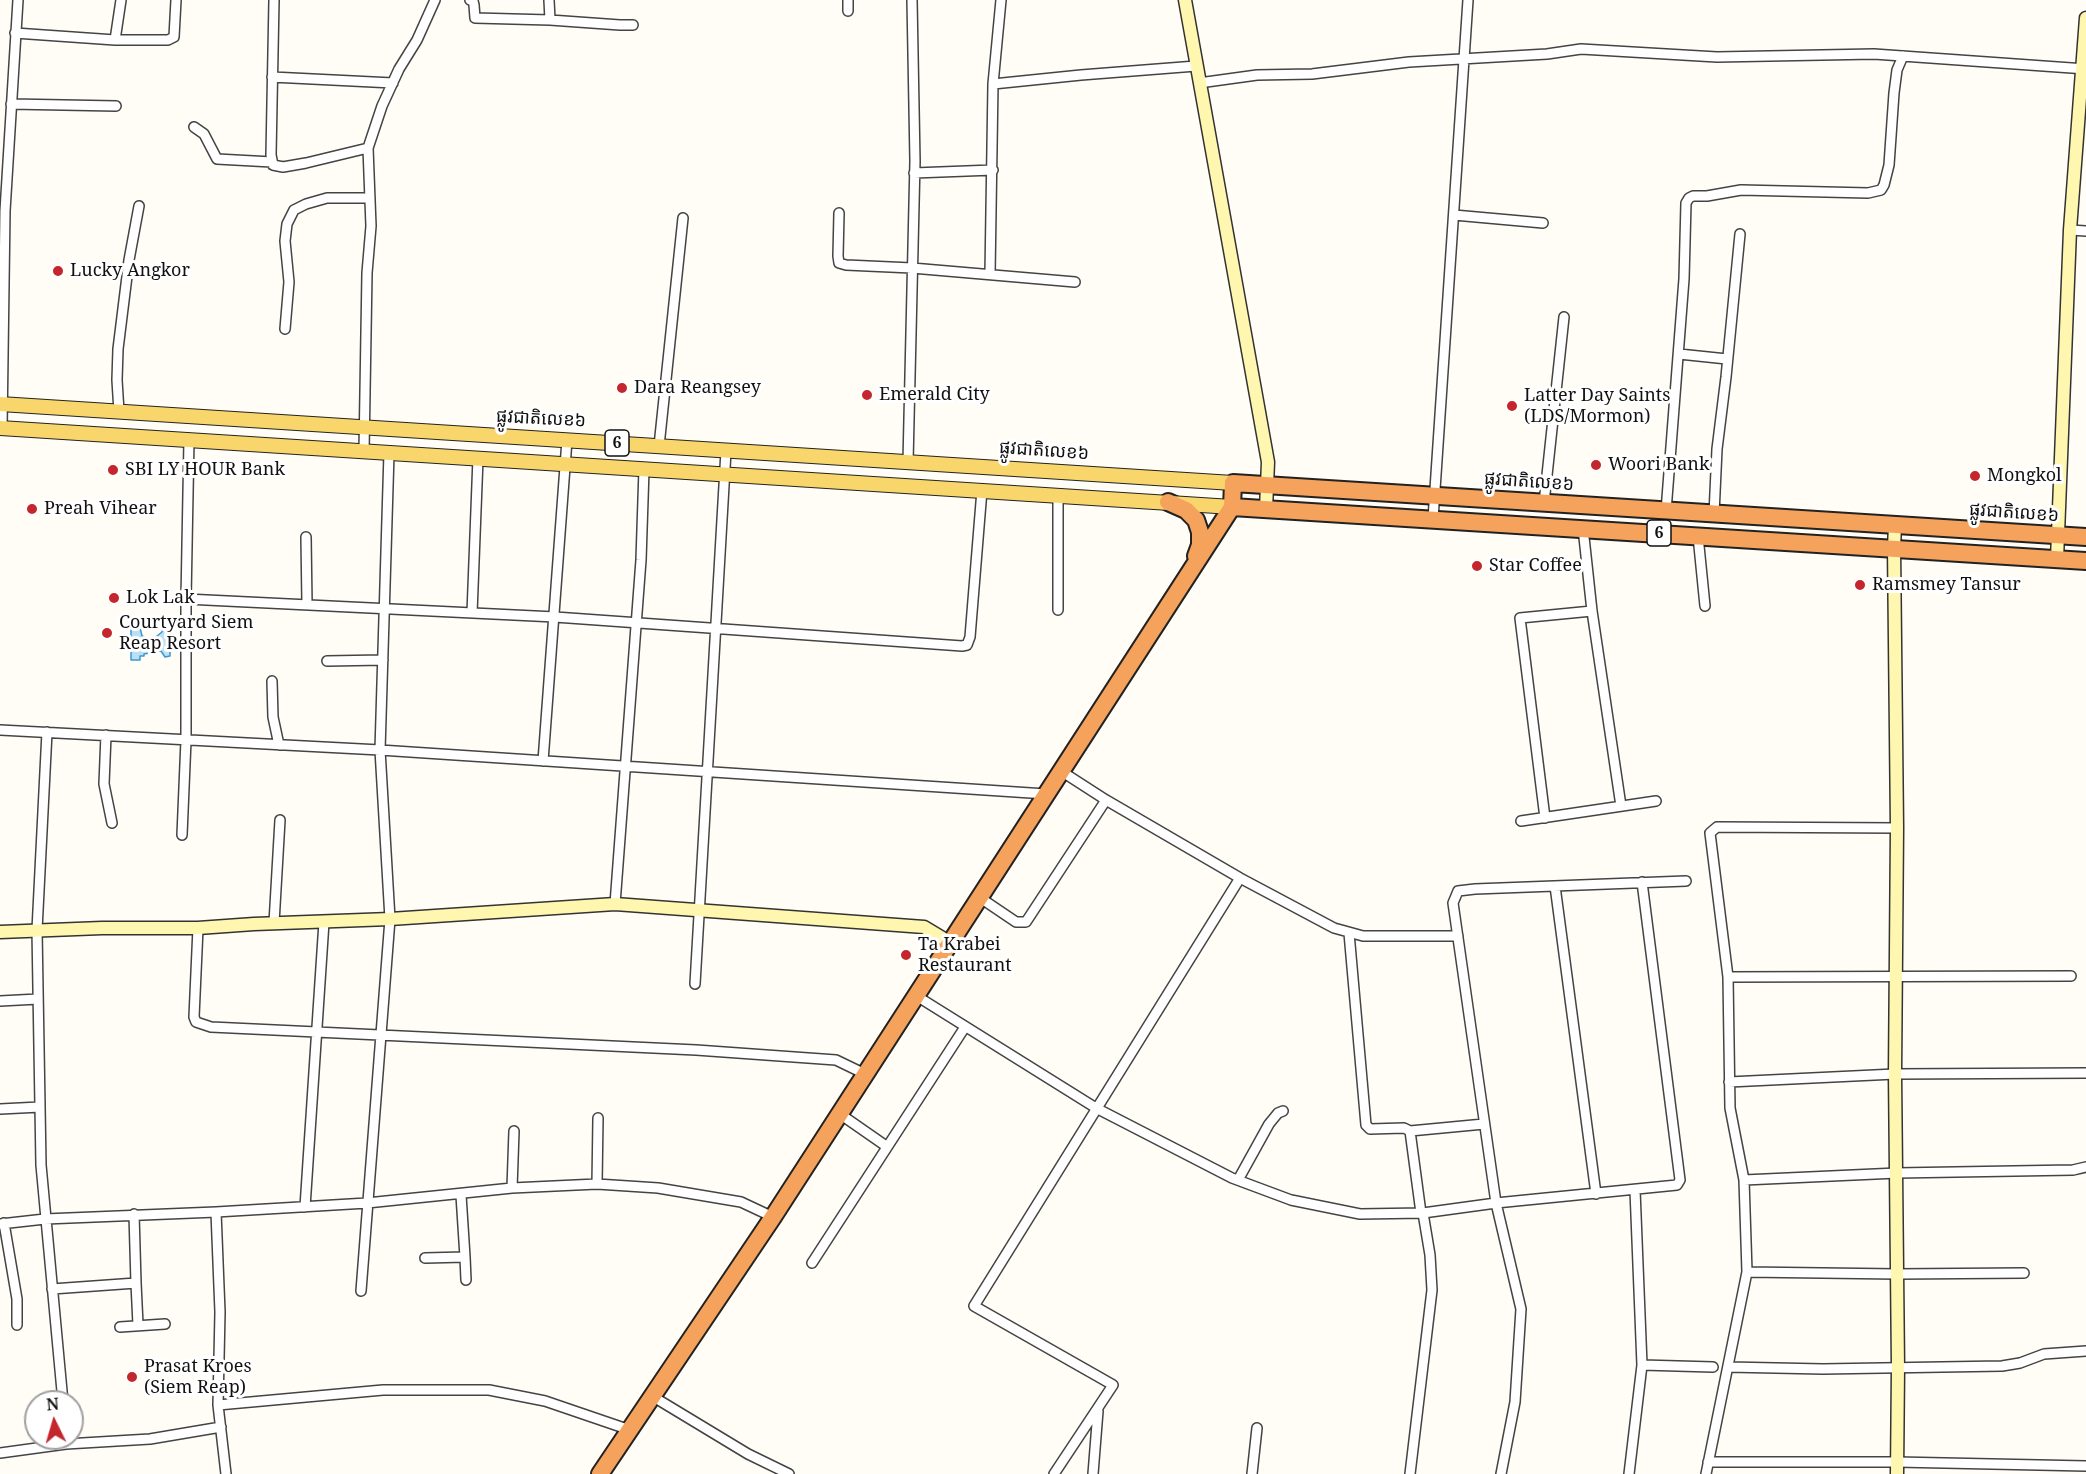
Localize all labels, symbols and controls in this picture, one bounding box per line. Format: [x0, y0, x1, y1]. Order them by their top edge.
place label: Lucky Angkor [70, 260, 190, 282]
marker: Lucky Angkor [51, 264, 65, 278]
place label: Dara Reangsey [634, 377, 761, 399]
marker: Dara Reangsey [615, 381, 629, 395]
place label: Emerald City [879, 384, 990, 406]
place label: Latter Day Saints (LDS/Mormon) [1524, 385, 1670, 428]
marker: Emerald City [860, 388, 874, 402]
marker: Latter Day Saints (LDS/Mormon) [1505, 399, 1519, 413]
street label: ផ្លូវជាតិលេខ៦ [495, 406, 587, 432]
road number: 6 [605, 430, 629, 456]
street label: ផ្លូវជាតិលេខ៦ [998, 437, 1090, 465]
place label: Woori Bank [1608, 454, 1710, 476]
marker: Woori Bank [1589, 458, 1603, 472]
place label: SBI LY HOUR Bank [125, 459, 285, 481]
marker: SBI LY HOUR Bank [106, 463, 120, 477]
place label: Mongkol [1987, 465, 2062, 487]
street label: ផ្លូវជាតិលេខ៦ [1483, 468, 1575, 496]
marker: Mongkol [1968, 469, 1982, 483]
place label: Preah Vihear [44, 498, 157, 520]
street label: ផ្លូវជាតិលេខ៦ [1968, 499, 2060, 527]
marker: Preah Vihear [25, 502, 39, 516]
road number: 6 [1647, 520, 1671, 546]
place label: Star Coffee [1489, 555, 1582, 577]
marker: Star Coffee [1470, 559, 1484, 573]
place label: Ramsmey Tansur [1872, 574, 2021, 596]
marker: Ramsmey Tansur [1853, 578, 1867, 592]
place label: Lok Lak [126, 587, 195, 609]
marker: Lok Lak [107, 591, 121, 605]
place label: Courtyard Siem Reap Resort [119, 612, 253, 654]
marker: Courtyard Siem Reap Resort [100, 626, 114, 640]
place label: Ta Krabei Restaurant [918, 934, 1012, 976]
marker: Ta Krabei Restaurant [899, 948, 913, 962]
place label: Prasat Kroes (Siem Reap) [144, 1356, 252, 1398]
marker: Prasat Kroes (Siem Reap) [125, 1370, 139, 1384]
north arrow [24, 1390, 84, 1450]
text: N [45, 1393, 60, 1416]

